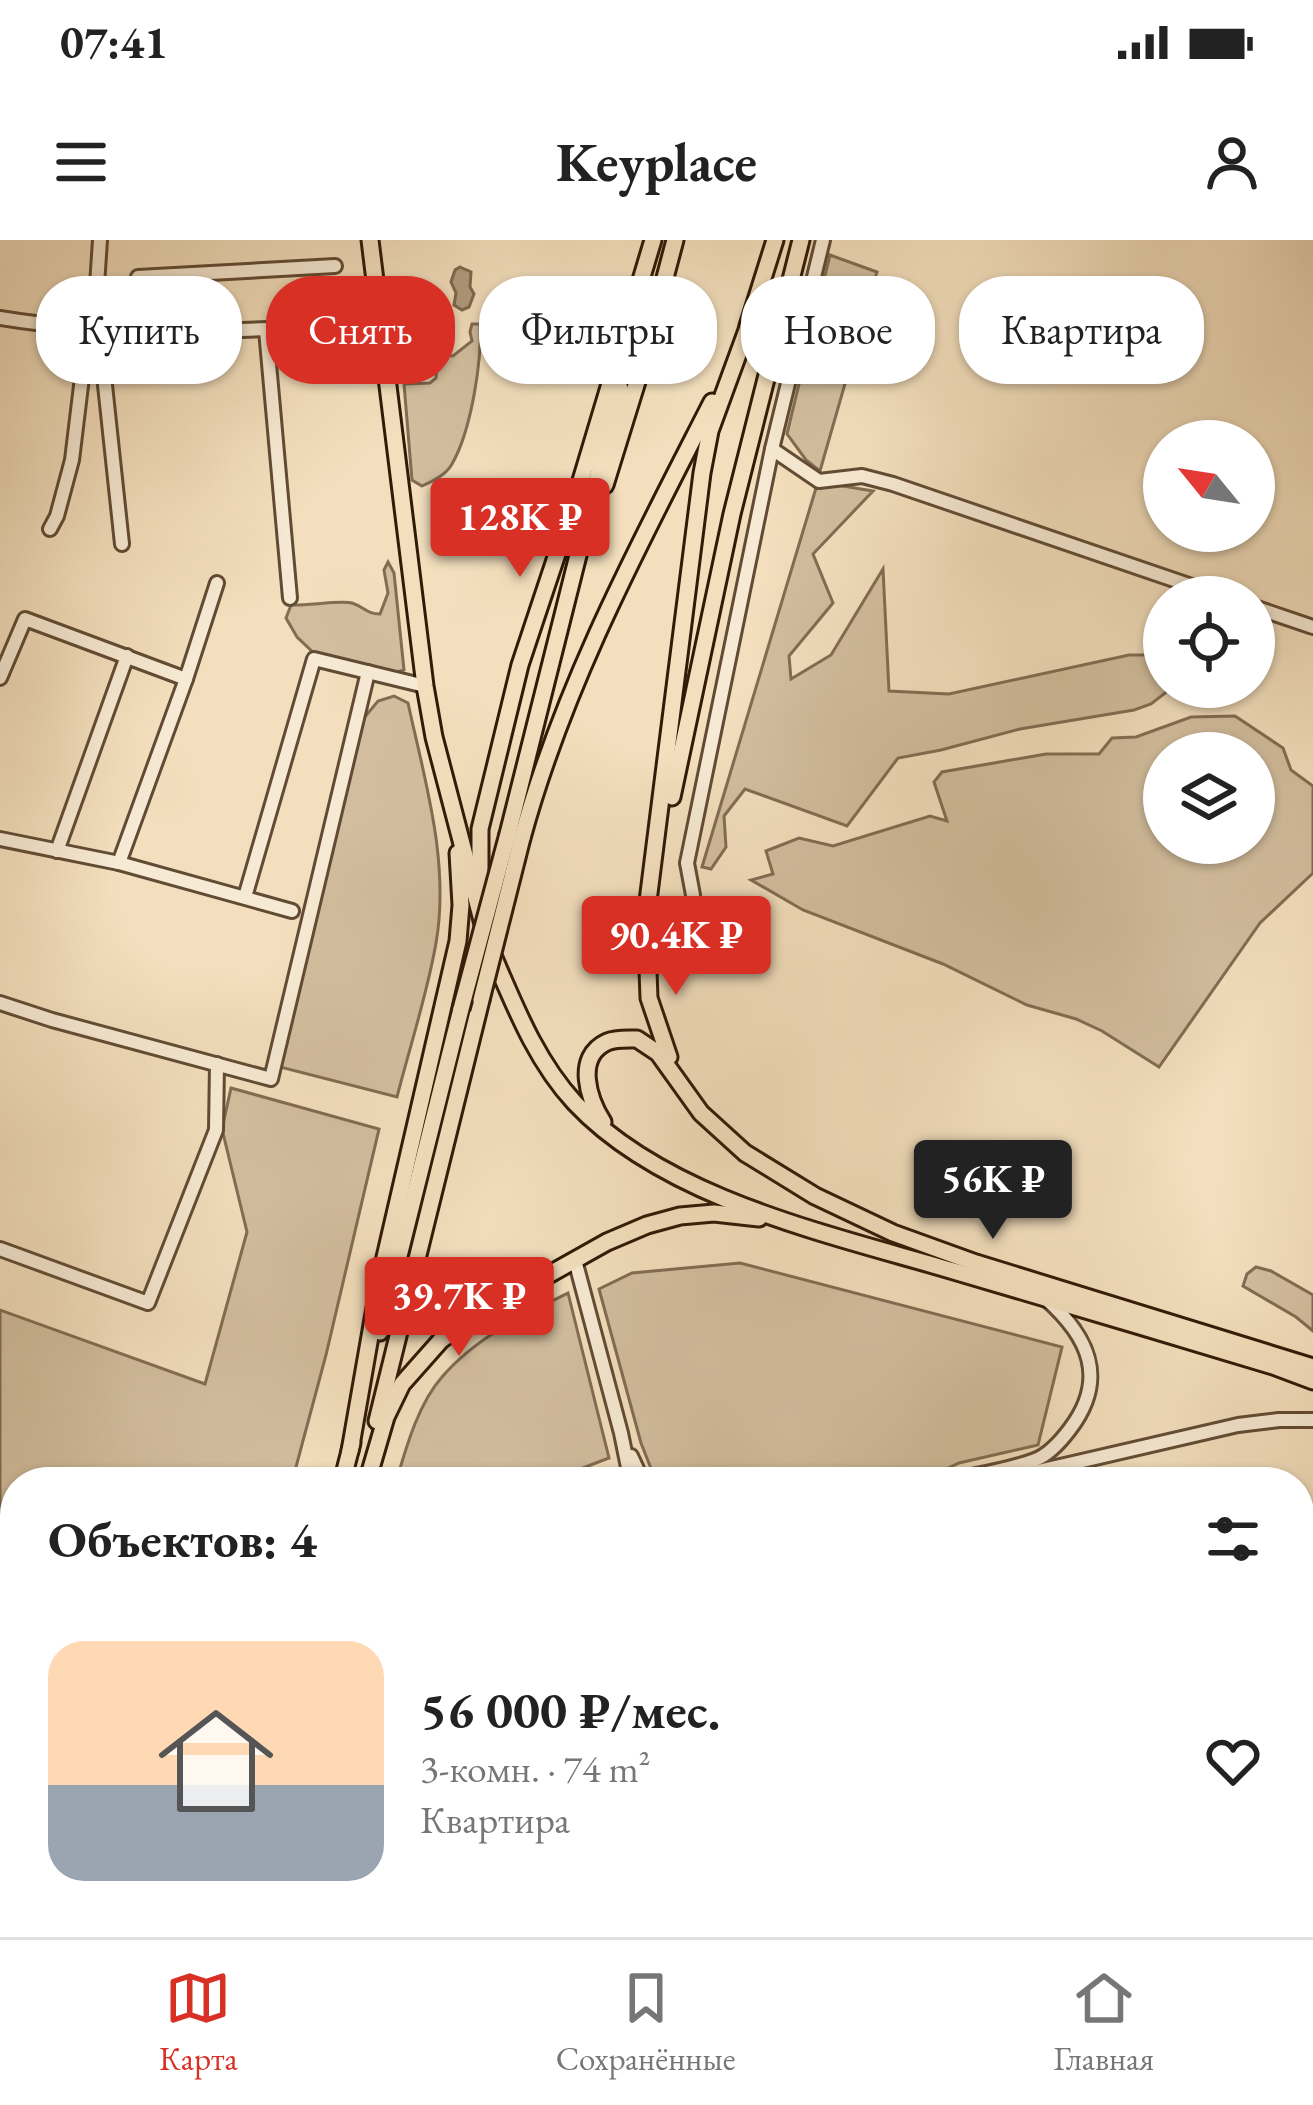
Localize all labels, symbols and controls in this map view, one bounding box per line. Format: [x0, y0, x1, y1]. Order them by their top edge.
text: 07:41 [60, 13, 168, 71]
text: Keyplace [556, 127, 757, 197]
icon: menu [48, 129, 114, 195]
icon: person [1199, 129, 1265, 195]
chip: Купить [36, 276, 242, 384]
chip: Снять [266, 276, 455, 384]
chip: Фильтры [479, 276, 717, 384]
chip: Новое [741, 276, 935, 384]
chip: Квартира [959, 276, 1204, 384]
north arrow [1143, 420, 1275, 552]
map controls [1143, 420, 1275, 864]
pin: 128K ₽ [422, 478, 618, 580]
text: 128K ₽ [458, 491, 582, 542]
button: locate [1143, 576, 1275, 708]
button: layers [1143, 732, 1275, 864]
pin: 90.4K ₽ [565, 896, 787, 998]
text: 90.4K ₽ [609, 909, 743, 960]
pin: 56K ₽ [909, 1140, 1077, 1242]
text: 56K ₽ [941, 1153, 1045, 1204]
pin: 39.7K ₽ [348, 1257, 570, 1359]
text: 39.7K ₽ [392, 1270, 526, 1321]
text: Объектов: 4 [48, 1506, 317, 1572]
icon: filters [1200, 1506, 1266, 1572]
text: 56 000 ₽/мес. [420, 1677, 720, 1743]
icon: home [144, 1689, 288, 1833]
icon: heart [1200, 1728, 1266, 1794]
text: 3-комн. · 74 m² [420, 1743, 651, 1794]
text: Квартира [420, 1794, 570, 1845]
tab: Карта [159, 1965, 238, 2080]
tab: Сохранённые [556, 1965, 736, 2080]
tab: Главная [1053, 1965, 1154, 2080]

